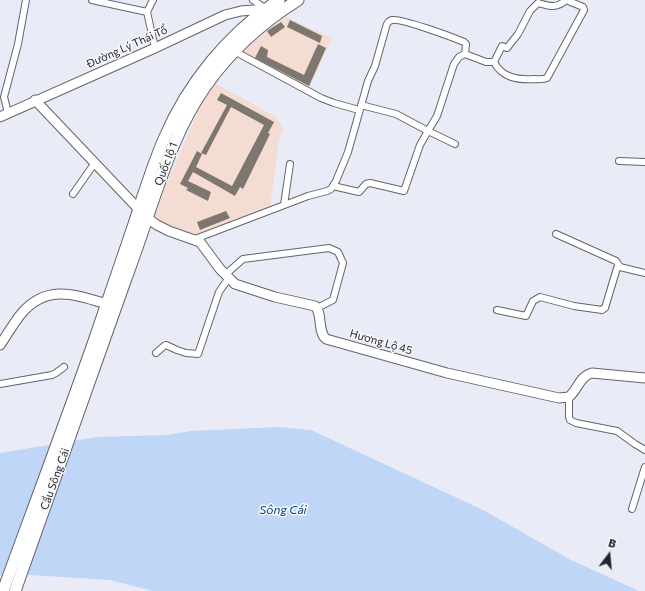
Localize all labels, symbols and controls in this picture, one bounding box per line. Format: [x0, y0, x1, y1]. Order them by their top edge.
street label: Đường Lý Thái Tổ [85, 23, 169, 71]
street label: Quốc lộ 1 [152, 140, 180, 188]
street label: Hương Lộ 45 [348, 327, 414, 357]
street label: Cầu Sông Cái [38, 446, 72, 512]
water label: Sông Cái [259, 503, 307, 517]
north arrow [589, 535, 629, 575]
text: B [607, 536, 618, 550]

